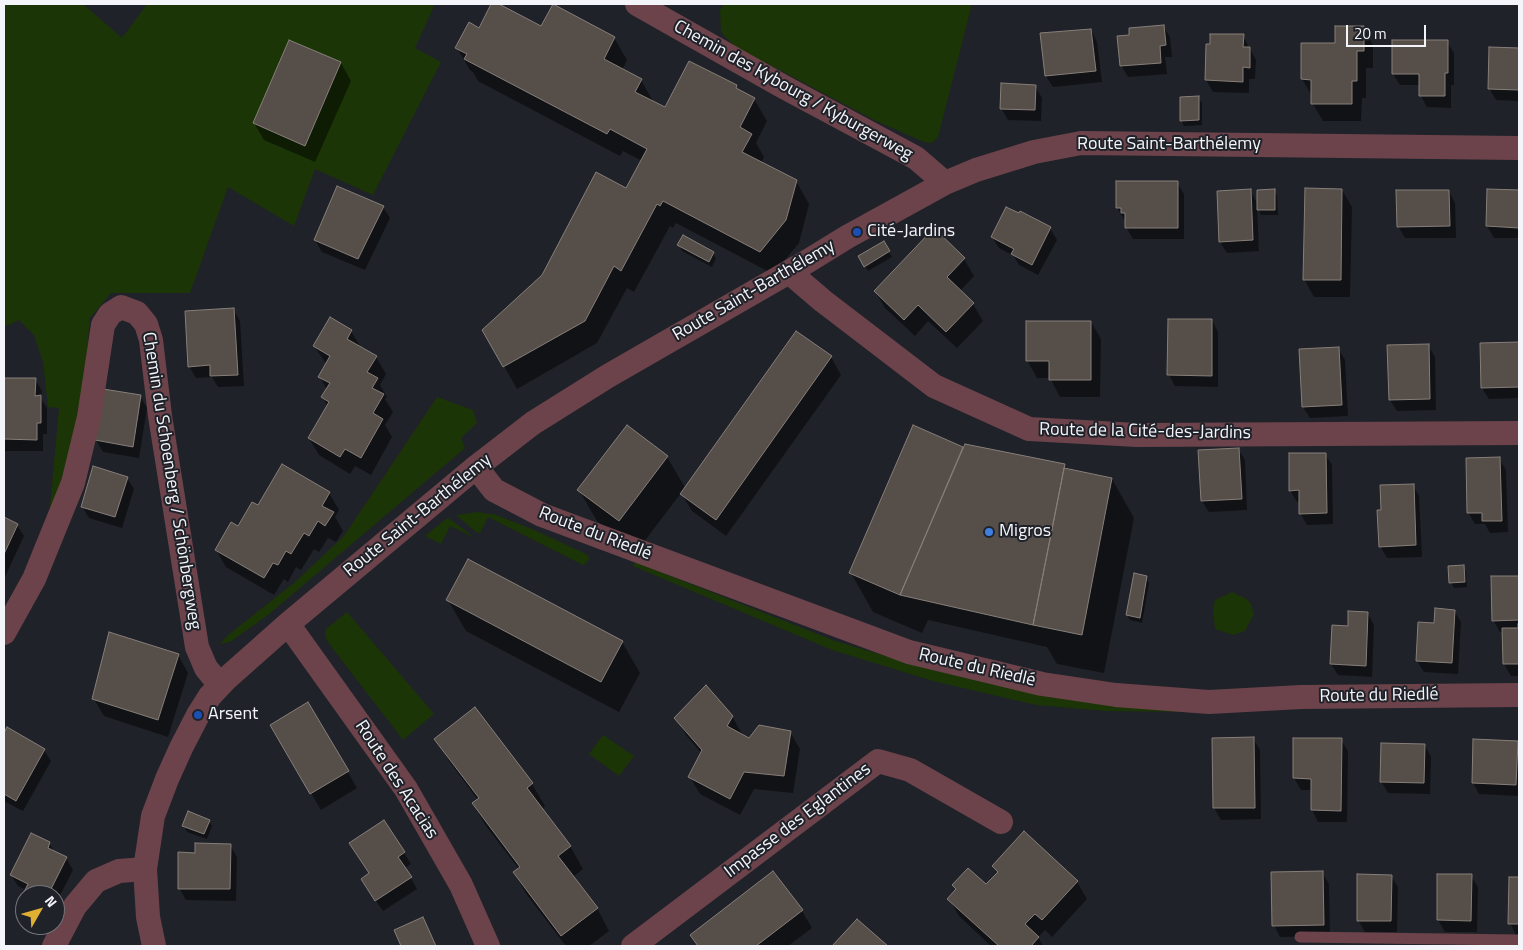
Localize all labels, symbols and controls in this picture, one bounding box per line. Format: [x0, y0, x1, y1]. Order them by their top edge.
scale bar [1348, 15, 1428, 47]
street label: Chemin des Kybourg / Kyburgerweg [670, 16, 916, 166]
text: 20 m [1354, 22, 1387, 45]
street label: Route Saint-Barthélemy [1077, 134, 1261, 156]
place label: Cité-Jardins [867, 221, 955, 243]
marker: Cité-Jardins [851, 226, 863, 238]
street label: Route Saint-Barthélemy [669, 236, 839, 346]
street label: Chemin du Schoenberg / Schönbergweg [137, 331, 205, 631]
street label: Route de la Cité-des-Jardins [1039, 419, 1251, 445]
street label: Route Saint-Barthélemy [340, 450, 496, 582]
street label: Route du Riedlé [535, 503, 655, 565]
place label: Migros [999, 521, 1051, 543]
marker: Migros [983, 526, 995, 538]
street label: Route du Riedlé [916, 644, 1038, 692]
street label: Route du Riedlé [1319, 684, 1439, 708]
place label: Arsent [208, 704, 258, 726]
marker: Arsent [192, 709, 204, 721]
street label: Route des Acacias [350, 717, 442, 843]
street label: Impasse des Eglantines [720, 759, 876, 883]
north arrow [15, 885, 65, 935]
text: N [40, 891, 63, 911]

